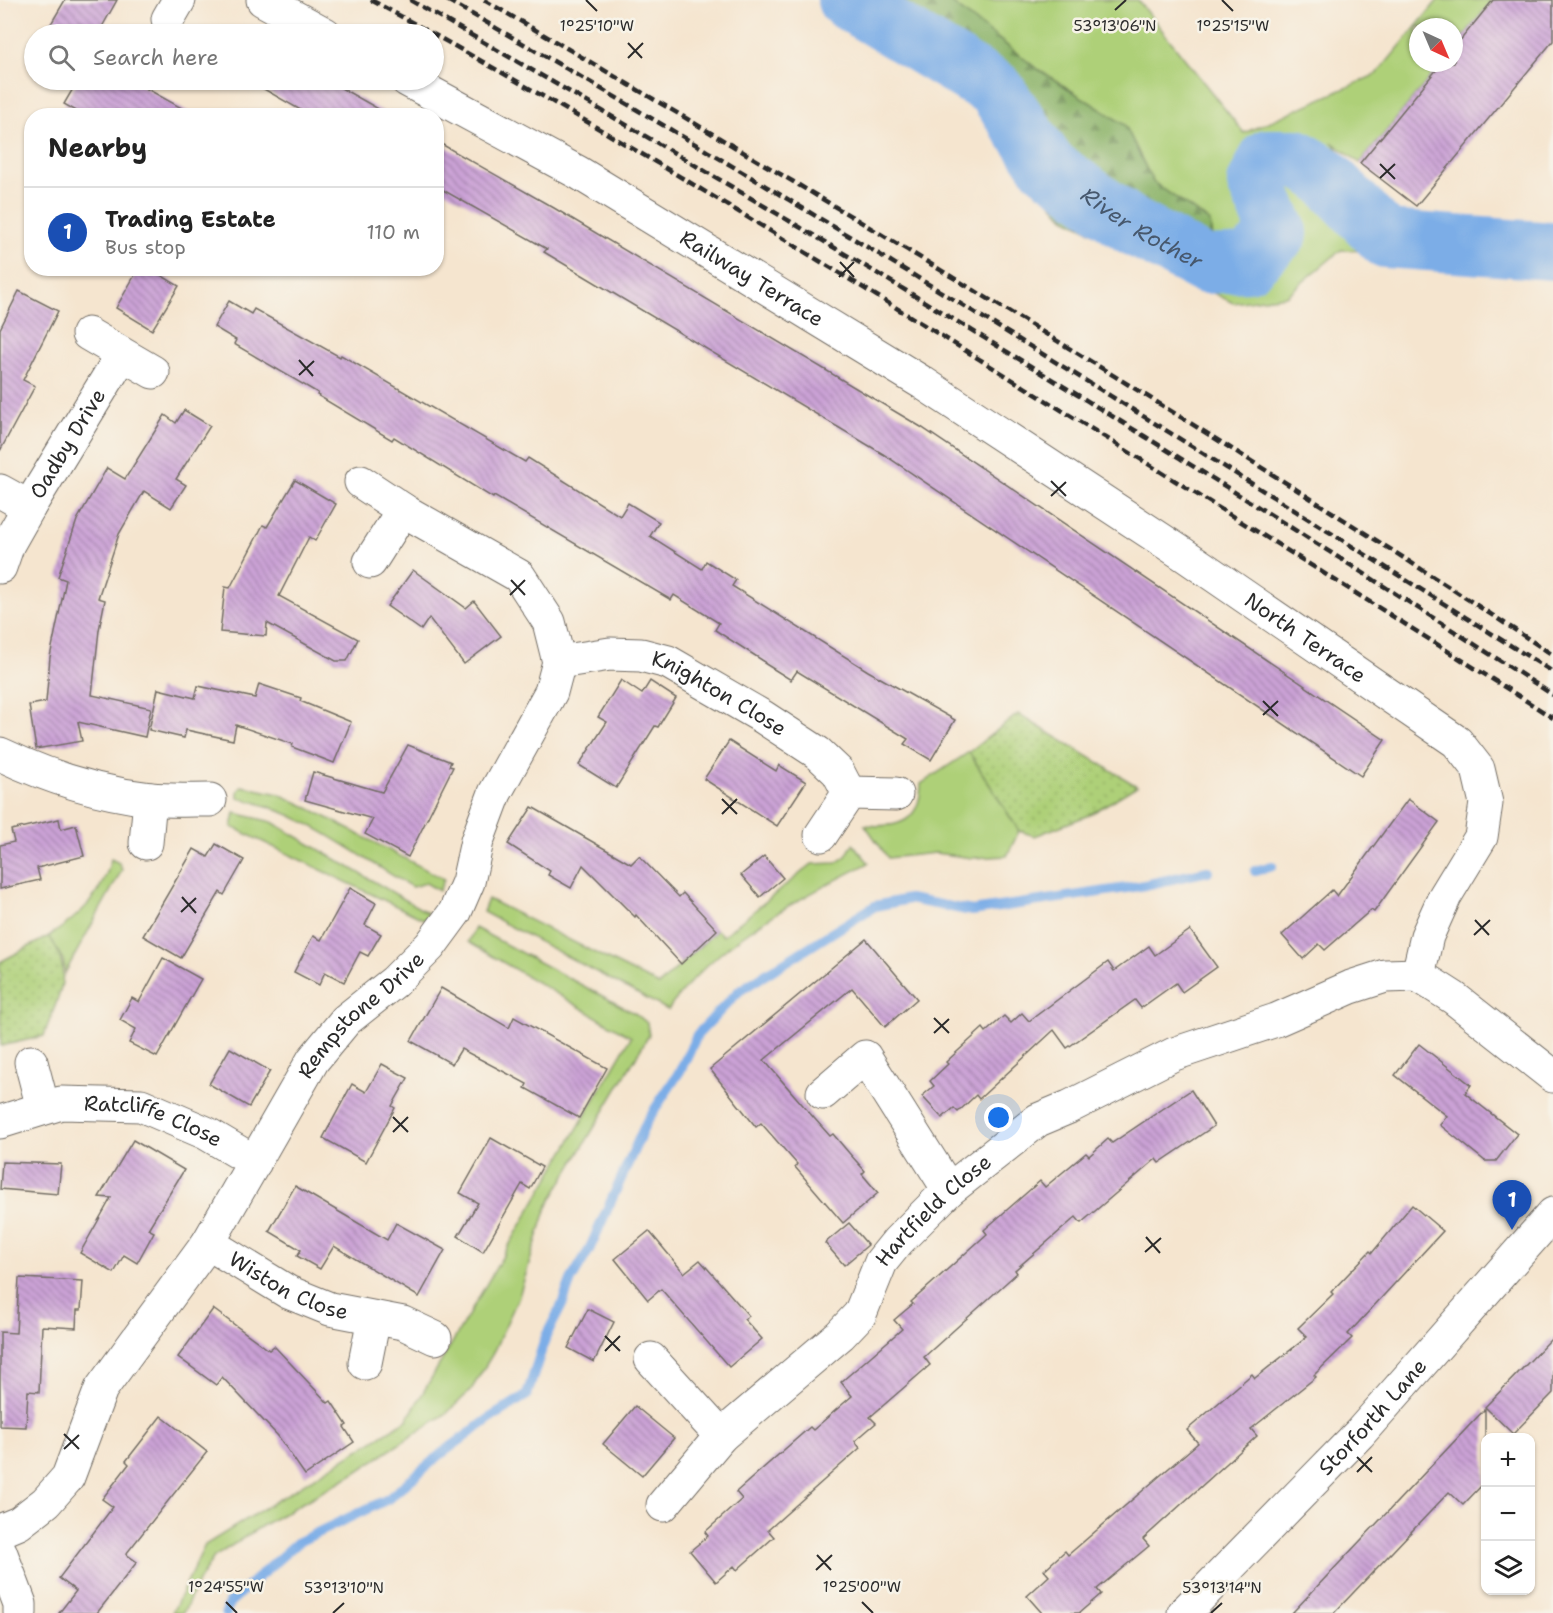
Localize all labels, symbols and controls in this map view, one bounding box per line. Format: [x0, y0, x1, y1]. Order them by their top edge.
text: 1°25'10"W [560, 16, 634, 36]
text: 53°13'06"N [1073, 16, 1157, 36]
text: 1°25'15"W [1197, 16, 1269, 36]
north arrow [1409, 18, 1463, 72]
search box [24, 24, 444, 90]
icon: search [45, 41, 78, 74]
text: Search here [93, 43, 219, 72]
text: Nearby [48, 130, 147, 165]
water label: River Rother [1076, 180, 1209, 276]
text: Trading Estate [105, 205, 276, 234]
text: 1 [63, 219, 72, 245]
text: 110 m [366, 219, 420, 245]
street label: Railway Terrace [675, 224, 829, 333]
text: Bus stop [105, 234, 186, 260]
street label: Oadby Drive [23, 383, 112, 504]
street label: North Terrace [1239, 586, 1372, 689]
street label: Knighton Close [649, 644, 792, 743]
street label: Rempstone Drive [291, 945, 431, 1084]
street label: Ratcliffe Close [83, 1090, 227, 1153]
your location [984, 1103, 1013, 1132]
street label: Hartfield Close [869, 1148, 997, 1272]
pin: 1 [1492, 1180, 1532, 1230]
street label: Wiston Close [224, 1245, 350, 1326]
street label: Storforth Lane [1312, 1353, 1433, 1482]
map controls [1481, 1433, 1535, 1595]
button: + [1481, 1433, 1535, 1487]
button: − [1481, 1487, 1535, 1541]
button: layers [1481, 1541, 1535, 1595]
text: 1°24'55"W [188, 1577, 264, 1597]
text: 1°25'00"W [823, 1577, 901, 1597]
text: 53°13'10"N [304, 1578, 384, 1598]
text: 53°13'14"N [1182, 1578, 1262, 1598]

